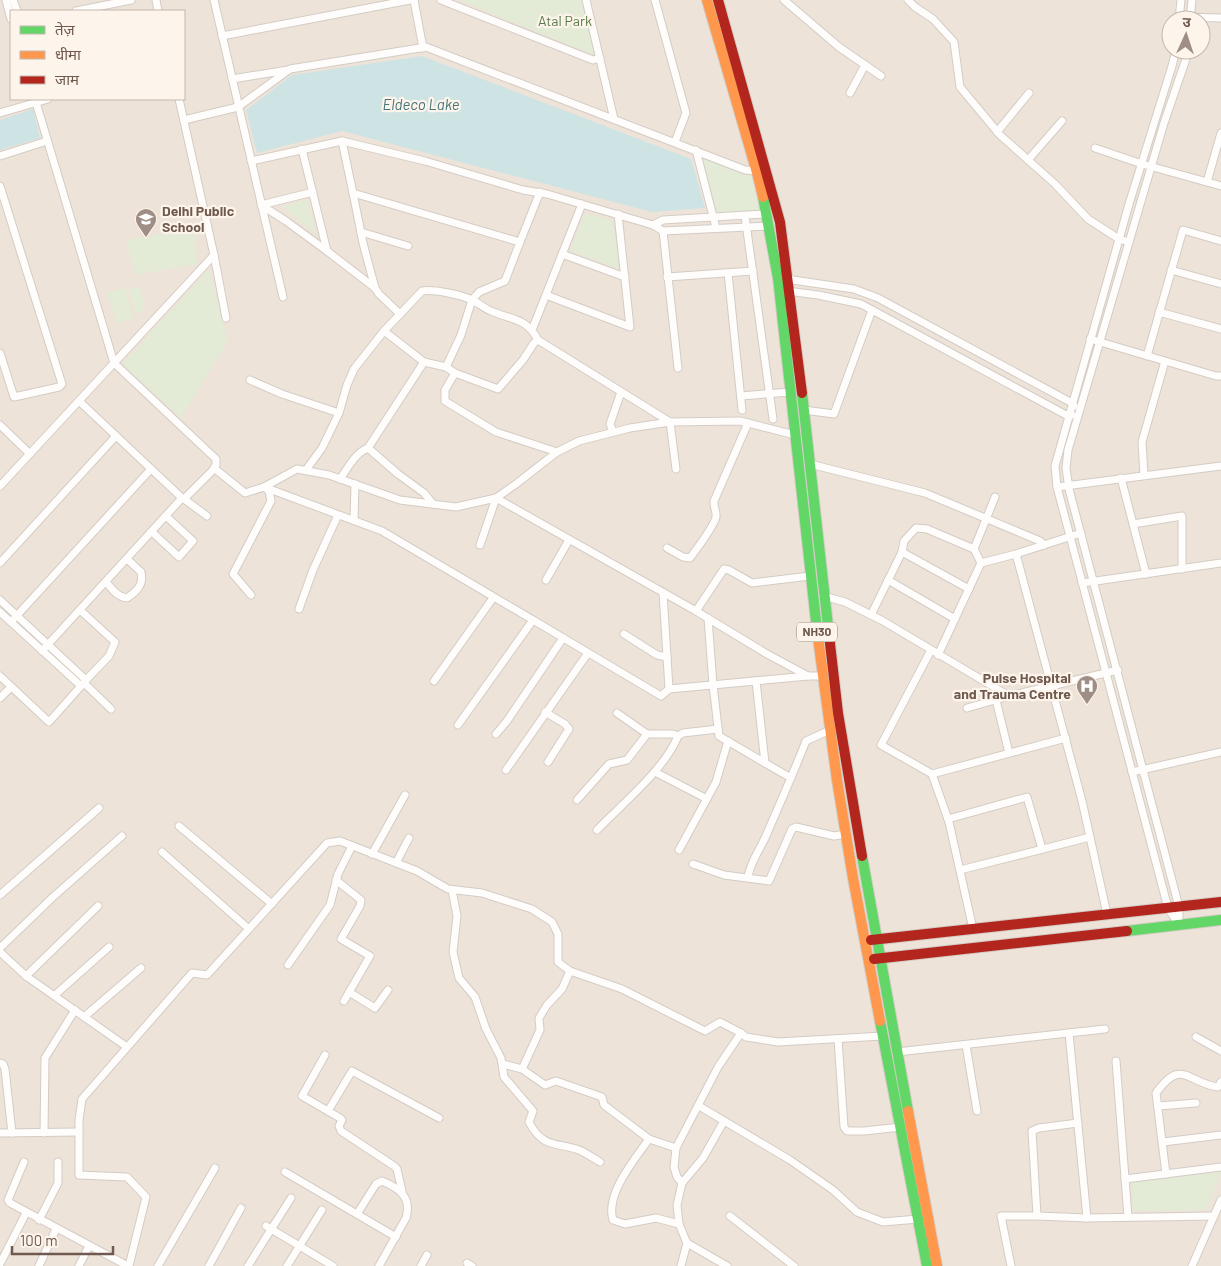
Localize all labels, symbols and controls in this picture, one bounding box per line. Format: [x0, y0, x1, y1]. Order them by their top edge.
legend [10, 10, 185, 100]
north arrow [1161, 10, 1211, 60]
park label: Atal Park [538, 12, 592, 29]
text: उ [1182, 13, 1192, 30]
text: तेज़ [55, 20, 76, 38]
text: धीमा [55, 45, 82, 63]
text: जाम [55, 70, 80, 88]
water label: Eldeco Lake [382, 95, 460, 113]
place label: Delhi Public School [162, 202, 235, 235]
school or university icon: Delhi Public School [134, 207, 158, 238]
road number: NH30 [797, 622, 837, 642]
place label: Pulse Hospital and Trauma Centre [954, 669, 1071, 702]
hospital icon: Pulse Hospital and Trauma Centre [1075, 674, 1099, 705]
scale bar [12, 1224, 114, 1256]
text: 100 m [20, 1231, 58, 1249]

